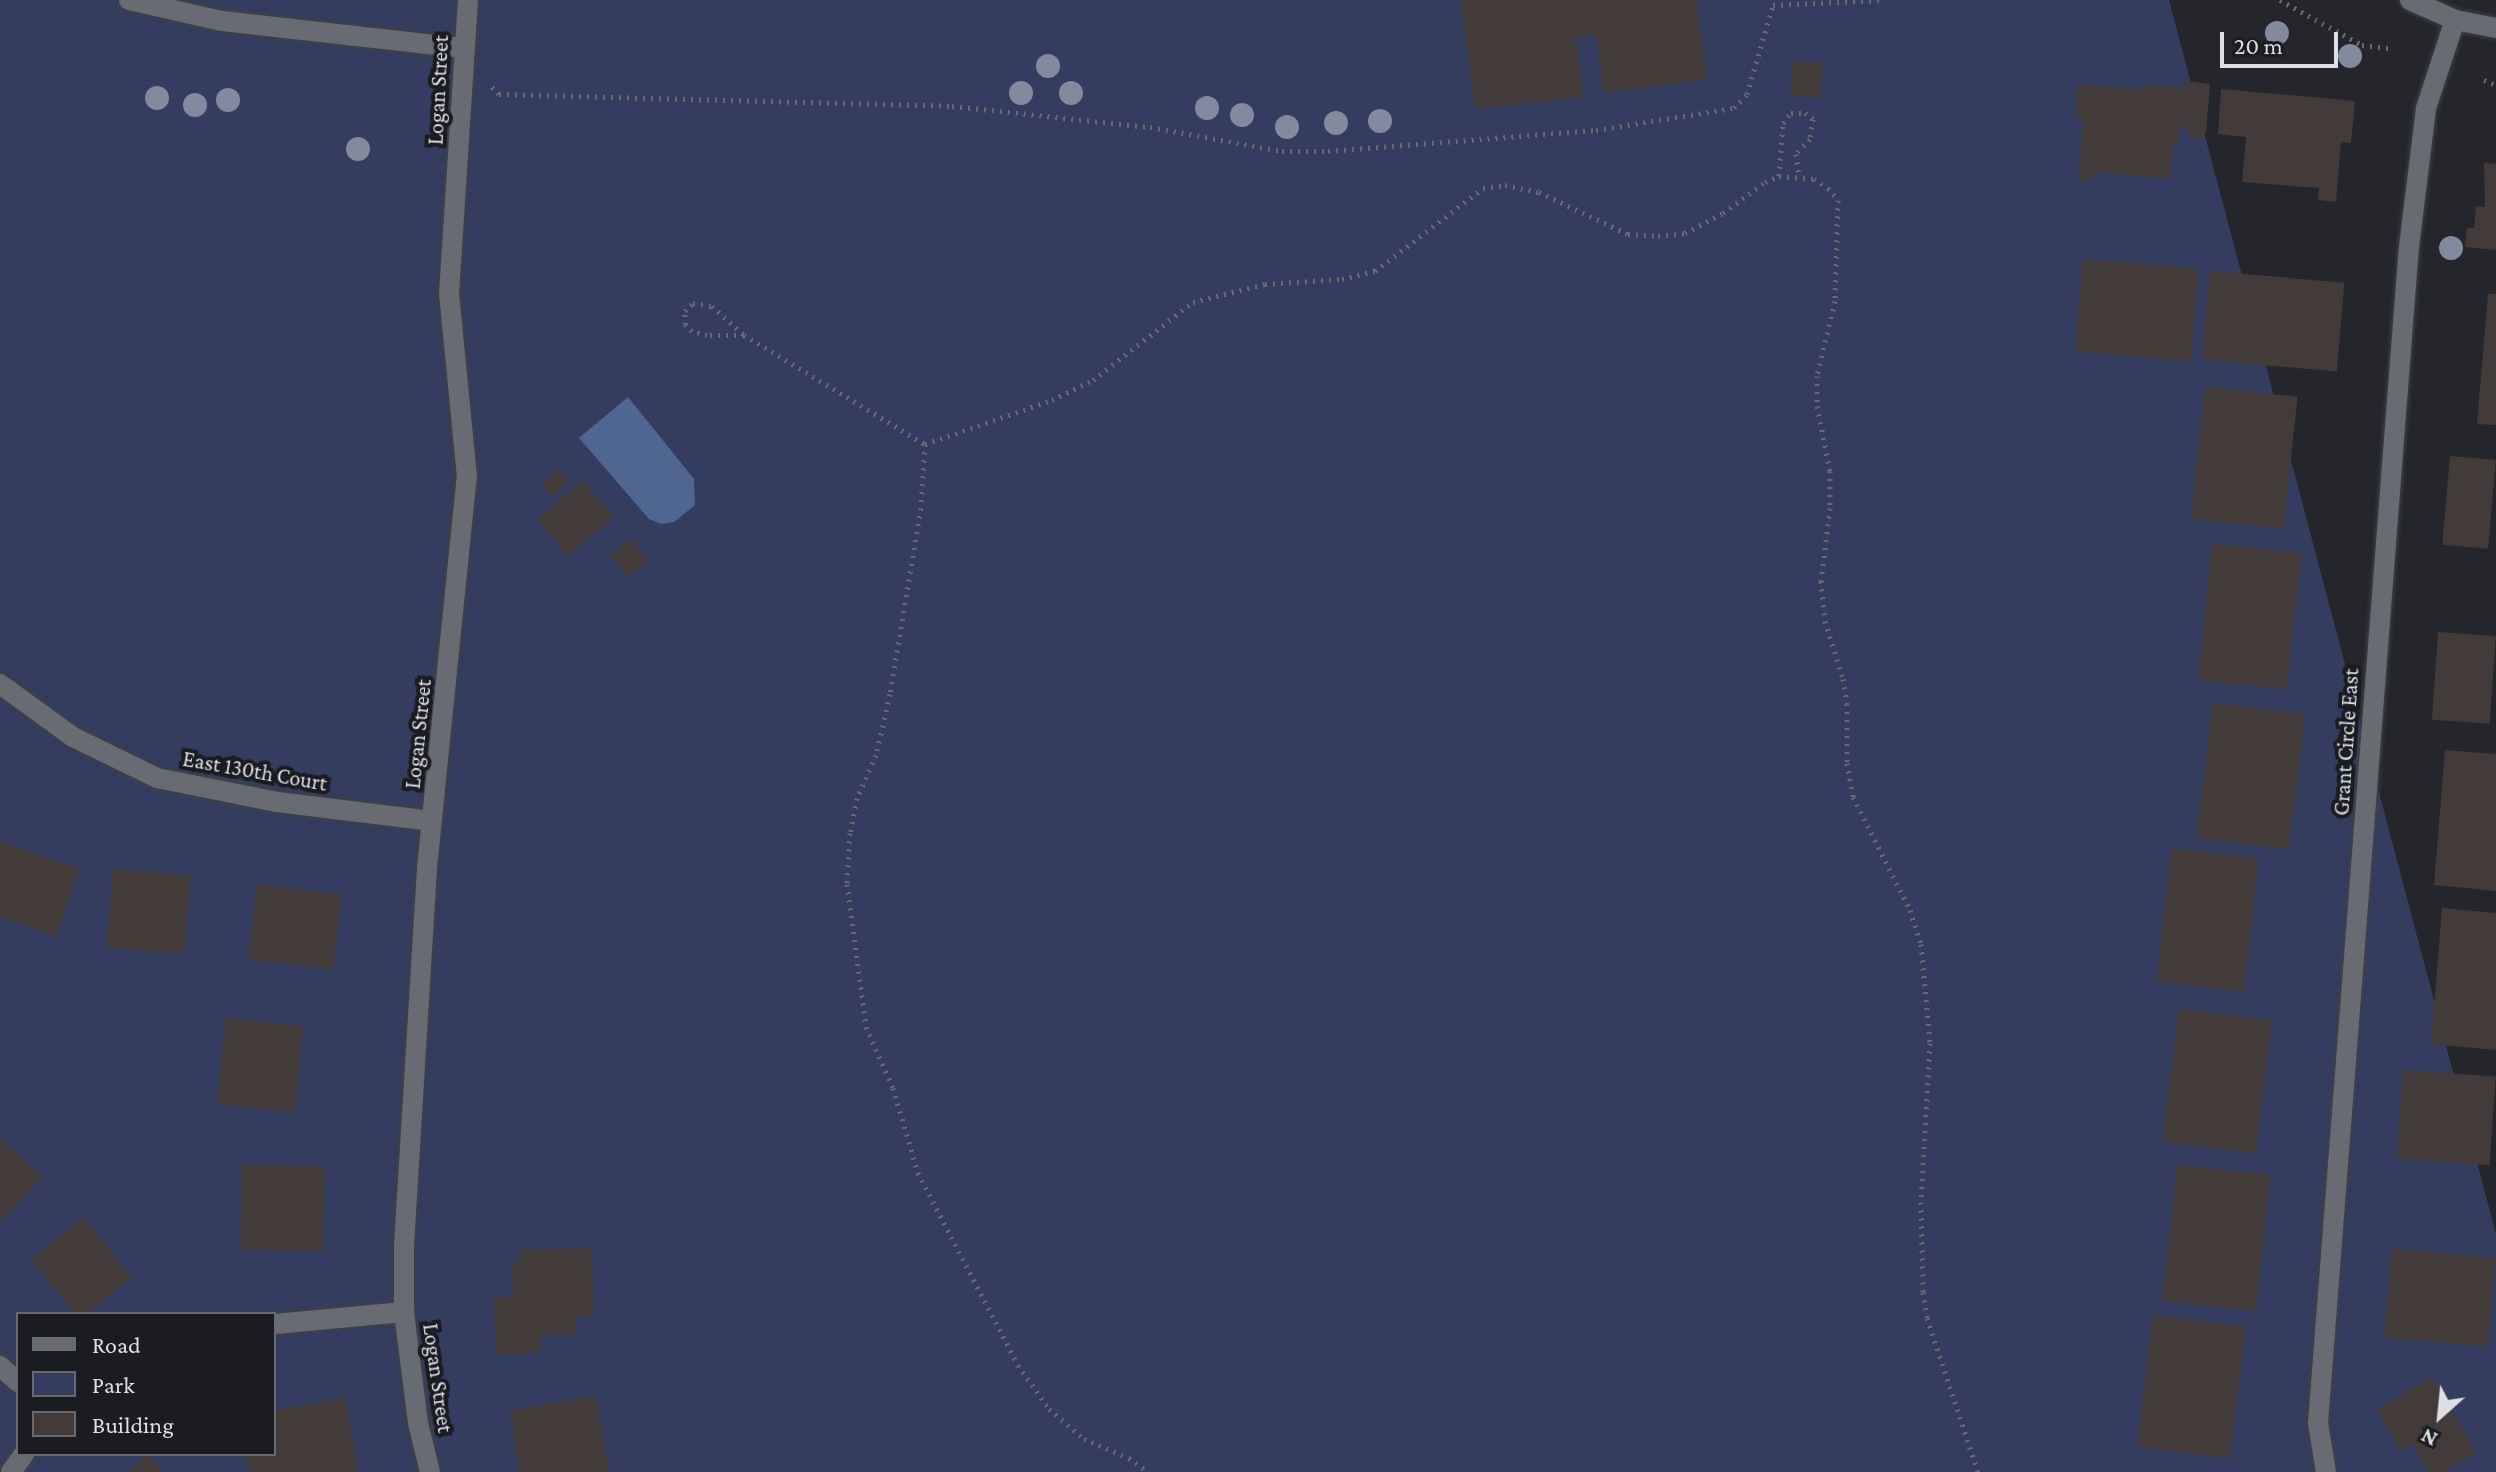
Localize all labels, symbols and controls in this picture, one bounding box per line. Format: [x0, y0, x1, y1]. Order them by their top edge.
scale bar [2224, 16, 2342, 66]
text: 20 m [2234, 32, 2283, 59]
street label: Logan Street [422, 34, 454, 146]
street label: Grant Circle East [2328, 668, 2364, 816]
street label: Logan Street [399, 678, 437, 790]
street label: East 130th Court [181, 745, 329, 797]
legend [16, 1312, 276, 1456]
street label: Logan Street [417, 1322, 459, 1434]
text: Road [92, 1331, 141, 1358]
text: Park [92, 1371, 135, 1398]
north arrow [2400, 1376, 2480, 1456]
text: Building [92, 1411, 174, 1438]
text: N [2417, 1423, 2441, 1452]

